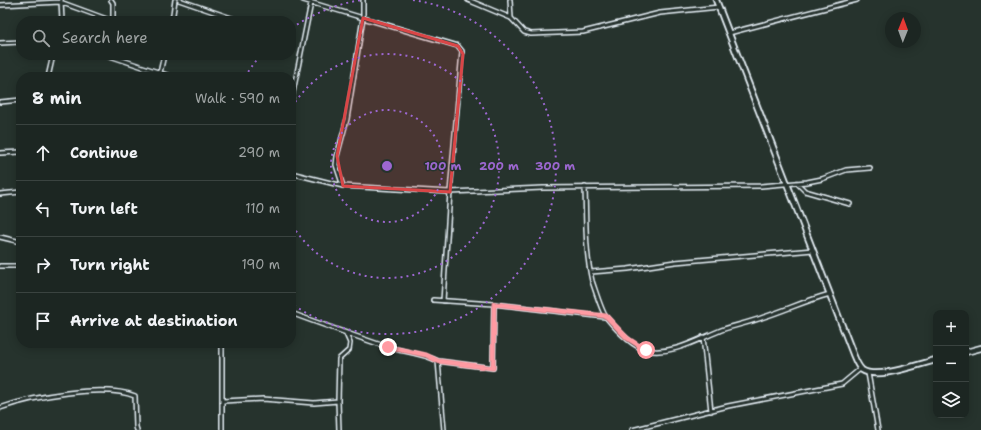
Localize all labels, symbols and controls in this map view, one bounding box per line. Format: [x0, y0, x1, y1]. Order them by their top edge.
north arrow [885, 12, 921, 48]
search box [16, 16, 296, 60]
icon: search [30, 27, 52, 49]
text: Search here [62, 28, 148, 48]
text: 8 min [32, 87, 82, 109]
text: Walk · 590 m [195, 90, 280, 107]
icon: ahead [32, 142, 54, 164]
text: Continue [70, 143, 138, 163]
text: 290 m [238, 144, 280, 161]
text: 100 m [425, 158, 462, 174]
text: 200 m [479, 158, 519, 174]
text: 300 m [535, 158, 575, 174]
centre of rings [380, 159, 394, 173]
icon: left [32, 198, 54, 220]
text: Turn left [70, 199, 138, 219]
text: 110 m [245, 200, 280, 217]
icon: right [32, 254, 54, 276]
text: Turn right [70, 255, 150, 275]
text: 190 m [241, 256, 280, 273]
icon: arrive [32, 310, 54, 332]
map controls [933, 310, 969, 418]
button: + [933, 310, 969, 346]
text: Arrive at destination [70, 311, 238, 331]
route end [379, 338, 397, 356]
route start [637, 341, 655, 359]
button: − [933, 346, 969, 382]
button: layers [933, 382, 969, 418]

